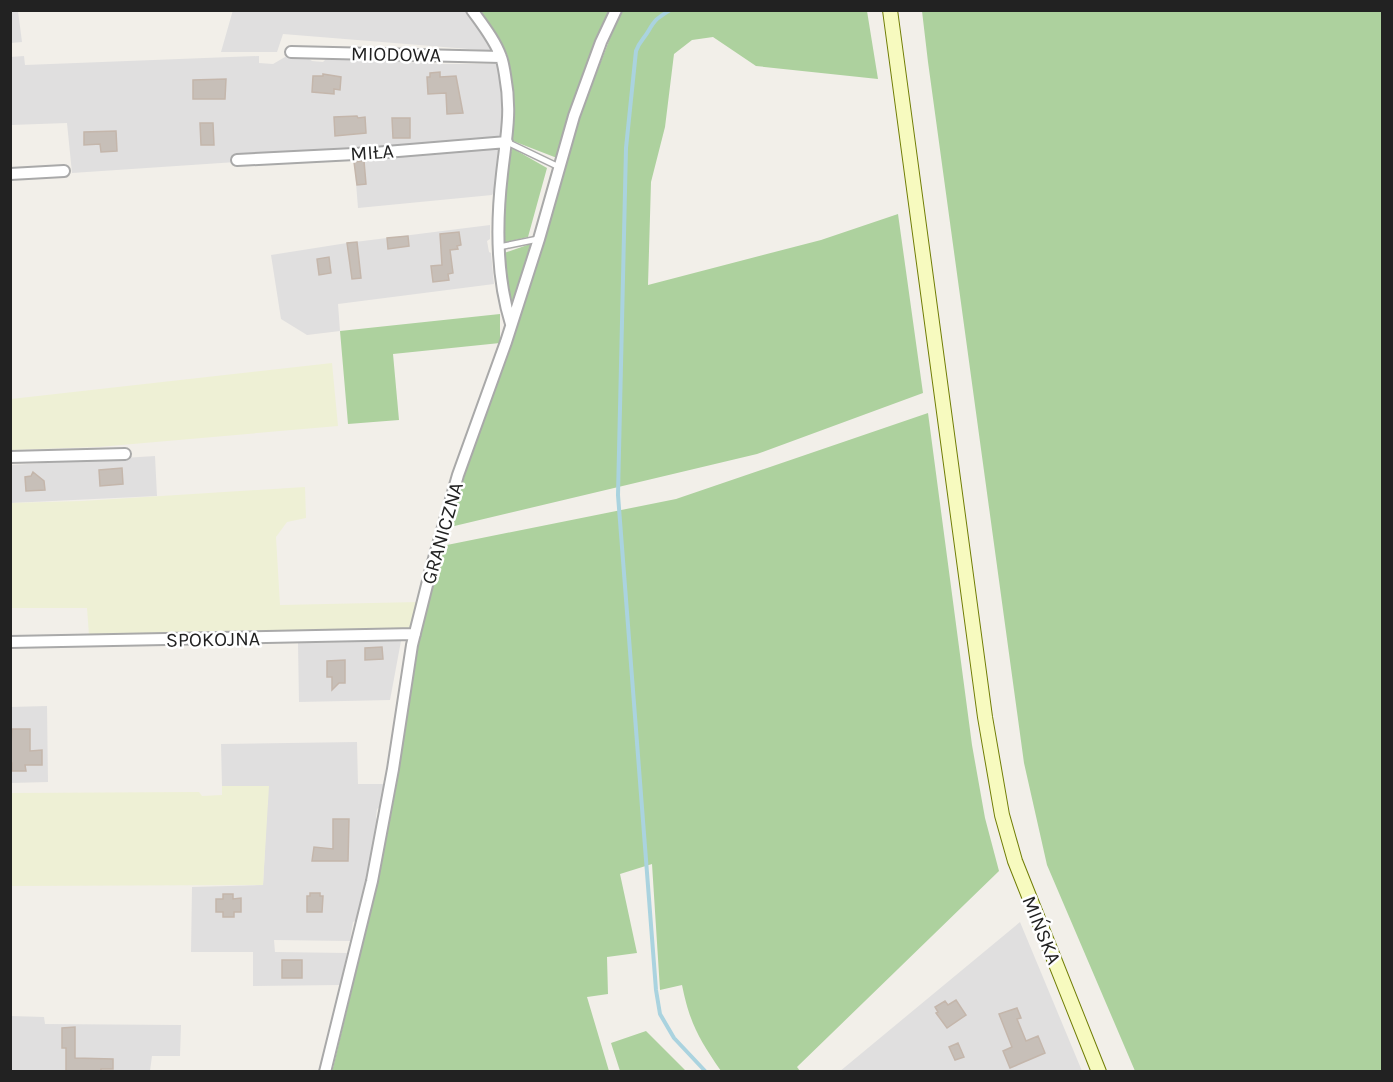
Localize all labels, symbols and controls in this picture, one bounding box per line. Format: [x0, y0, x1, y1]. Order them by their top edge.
street label: MIODOWA [351, 42, 441, 67]
street label: MIŁA [350, 140, 394, 165]
street label: GRANICZNA [417, 479, 468, 587]
street label: SPOKOJNA [166, 627, 260, 652]
street label: MIŃSKA [1017, 892, 1067, 968]

